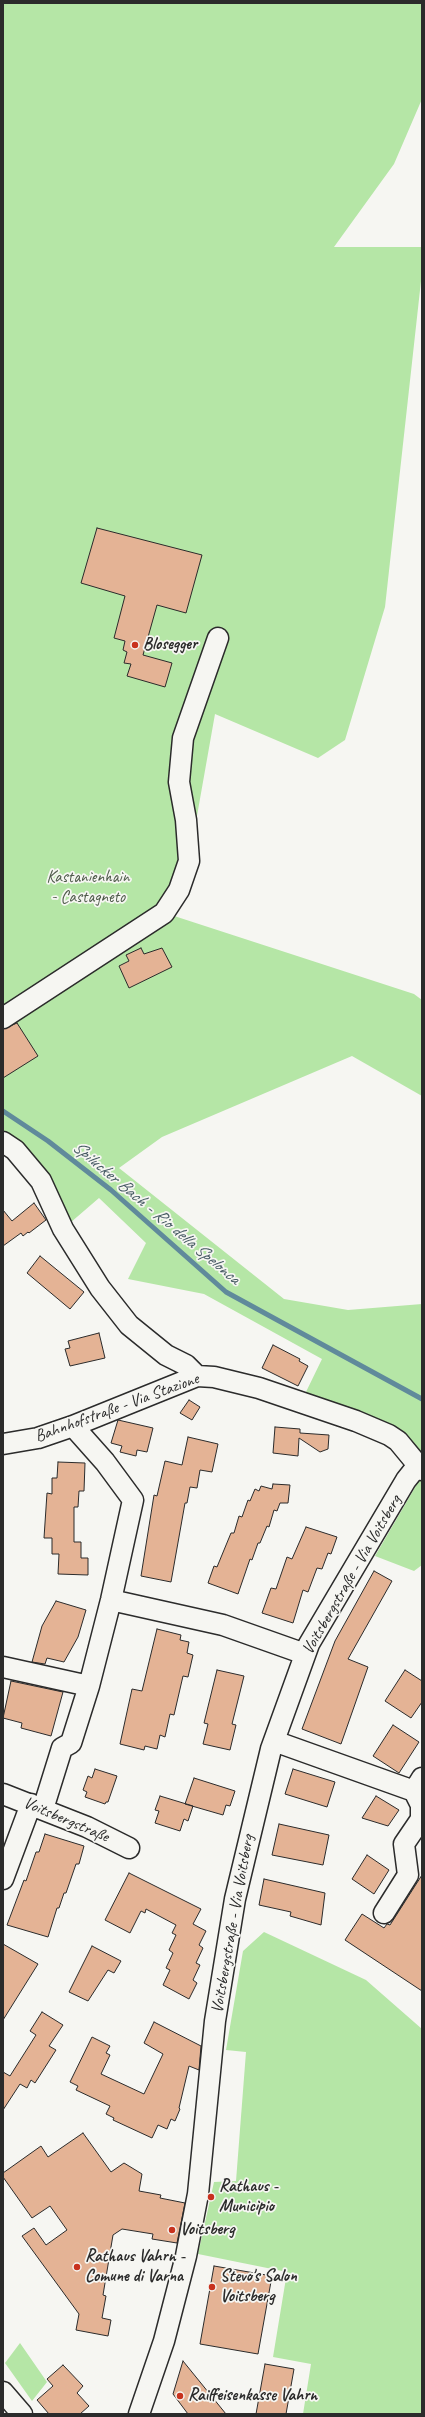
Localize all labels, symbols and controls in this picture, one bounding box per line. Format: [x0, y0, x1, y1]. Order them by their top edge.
place label: Blosegger [143, 635, 197, 655]
marker: Blosegger [130, 640, 140, 650]
park label: Kastanienhain - Castagneto [47, 868, 129, 908]
water label: Spilucker Bach - Rio della Spelonca [68, 1137, 244, 1289]
street label: Bahnhofstraße - Via Stazione [32, 1369, 202, 1447]
street label: Voitsbergstraße - Via Voitsberg [298, 1492, 406, 1658]
street label: Voitsbergstraße [20, 1793, 112, 1847]
street label: Voitsbergstraße - Via Voitsberg [207, 1833, 259, 2015]
place label: Rathaus - Municipio [219, 2177, 278, 2217]
marker: Rathaus - Municipio [206, 2192, 216, 2202]
place label: Voitsberg [180, 2220, 234, 2240]
marker: Voitsberg [167, 2225, 177, 2235]
place label: Rathaus Vahrn - Comune di Varna [85, 2247, 185, 2287]
marker: Rathaus Vahrn - Comune di Varna [72, 2262, 82, 2272]
place label: Stevo's Salon Voitsberg [220, 2267, 297, 2307]
marker: Stevo's Salon Voitsberg [207, 2282, 217, 2292]
place label: Raiffeisenkasse Vahrn [188, 2386, 317, 2406]
marker: Raiffeisenkasse Vahrn [175, 2391, 185, 2401]

